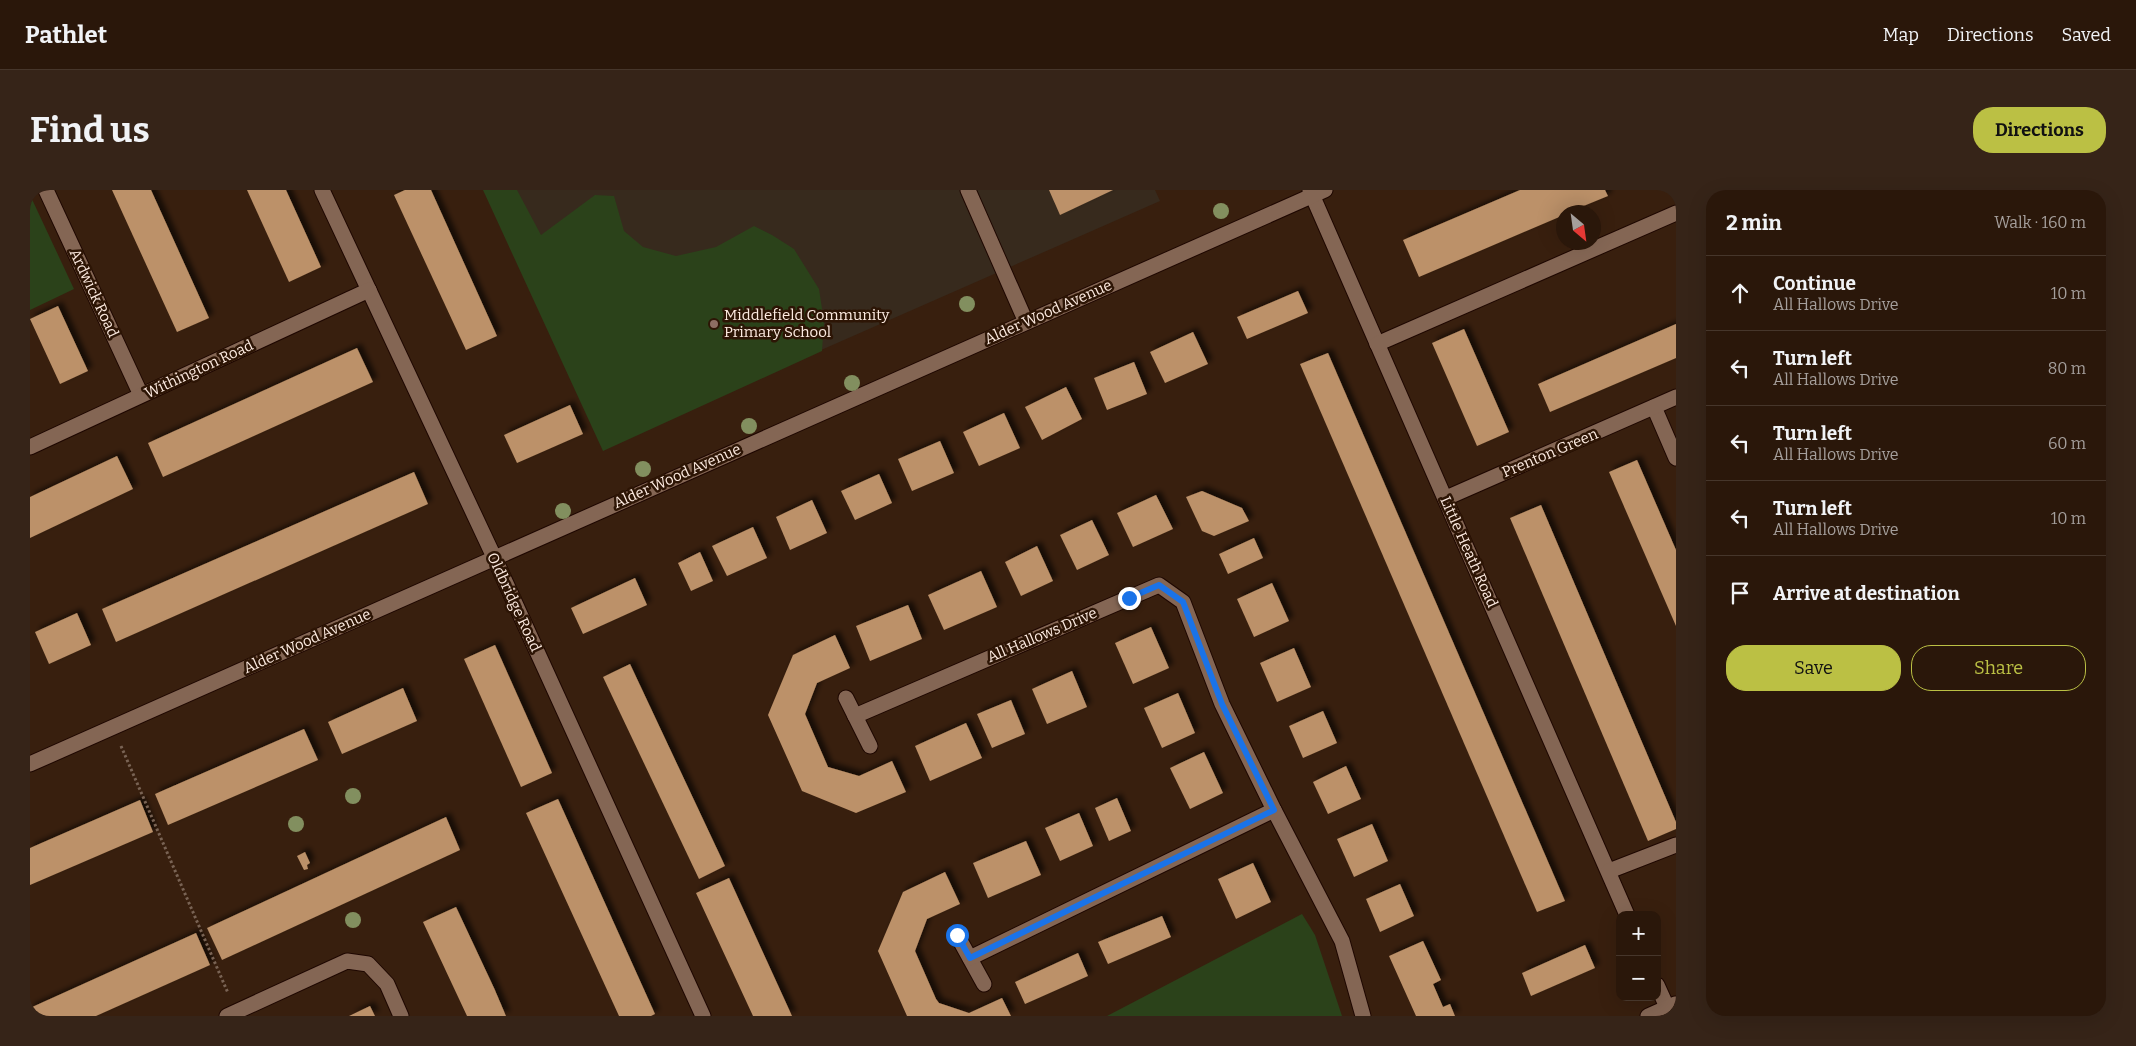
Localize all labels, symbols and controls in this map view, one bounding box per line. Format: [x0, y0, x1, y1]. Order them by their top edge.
text: Pathlet [25, 21, 107, 49]
text: Map [1883, 24, 1919, 46]
text: Directions [1947, 24, 2034, 46]
text: Saved [2062, 24, 2111, 46]
button: Directions [1973, 107, 2106, 153]
text: Find us [30, 109, 150, 151]
north arrow [1556, 205, 1601, 250]
text: 2 min [1726, 210, 1782, 236]
text: Walk · 160 m [1994, 213, 2086, 232]
street label: Ardwick Road [66, 246, 122, 340]
text: Continue [1773, 272, 1856, 295]
street label: Alder Wood Avenue [981, 276, 1115, 348]
icon: ahead [1726, 279, 1754, 307]
text: 10 m [2051, 284, 2086, 303]
text: All Hallows Drive [1773, 295, 1899, 314]
place label: Middlefield Community Primary School [724, 306, 889, 341]
marker: Middlefield Community Primary School [708, 318, 720, 330]
street label: Withington Road [142, 336, 256, 402]
text: Turn left [1773, 347, 1852, 370]
icon: left [1726, 354, 1754, 382]
text: 80 m [2048, 359, 2086, 378]
text: All Hallows Drive [1773, 370, 1899, 389]
text: Turn left [1773, 422, 1852, 445]
street label: Prenton Green [1499, 425, 1601, 481]
icon: left [1726, 429, 1754, 457]
text: 60 m [2048, 434, 2086, 453]
street label: Alder Wood Avenue [610, 440, 744, 512]
text: All Hallows Drive [1773, 445, 1899, 464]
street label: Little Heath Road [1436, 494, 1502, 610]
text: Turn left [1773, 497, 1852, 520]
icon: left [1726, 504, 1754, 532]
text: 10 m [2051, 509, 2086, 528]
text: All Hallows Drive [1773, 520, 1899, 539]
street label: Oldbridge Road [483, 550, 545, 655]
icon: arrive [1726, 579, 1754, 607]
text: Arrive at destination [1773, 582, 1960, 605]
route end [1118, 587, 1141, 610]
street label: All Hallows Drive [984, 604, 1100, 666]
street label: Alder Wood Avenue [240, 605, 374, 677]
button: Save [1726, 645, 1901, 691]
button: Share [1911, 645, 2086, 691]
map controls [1616, 911, 1661, 1001]
button: + [1616, 911, 1661, 956]
route start [946, 924, 969, 947]
button: − [1616, 956, 1661, 1001]

